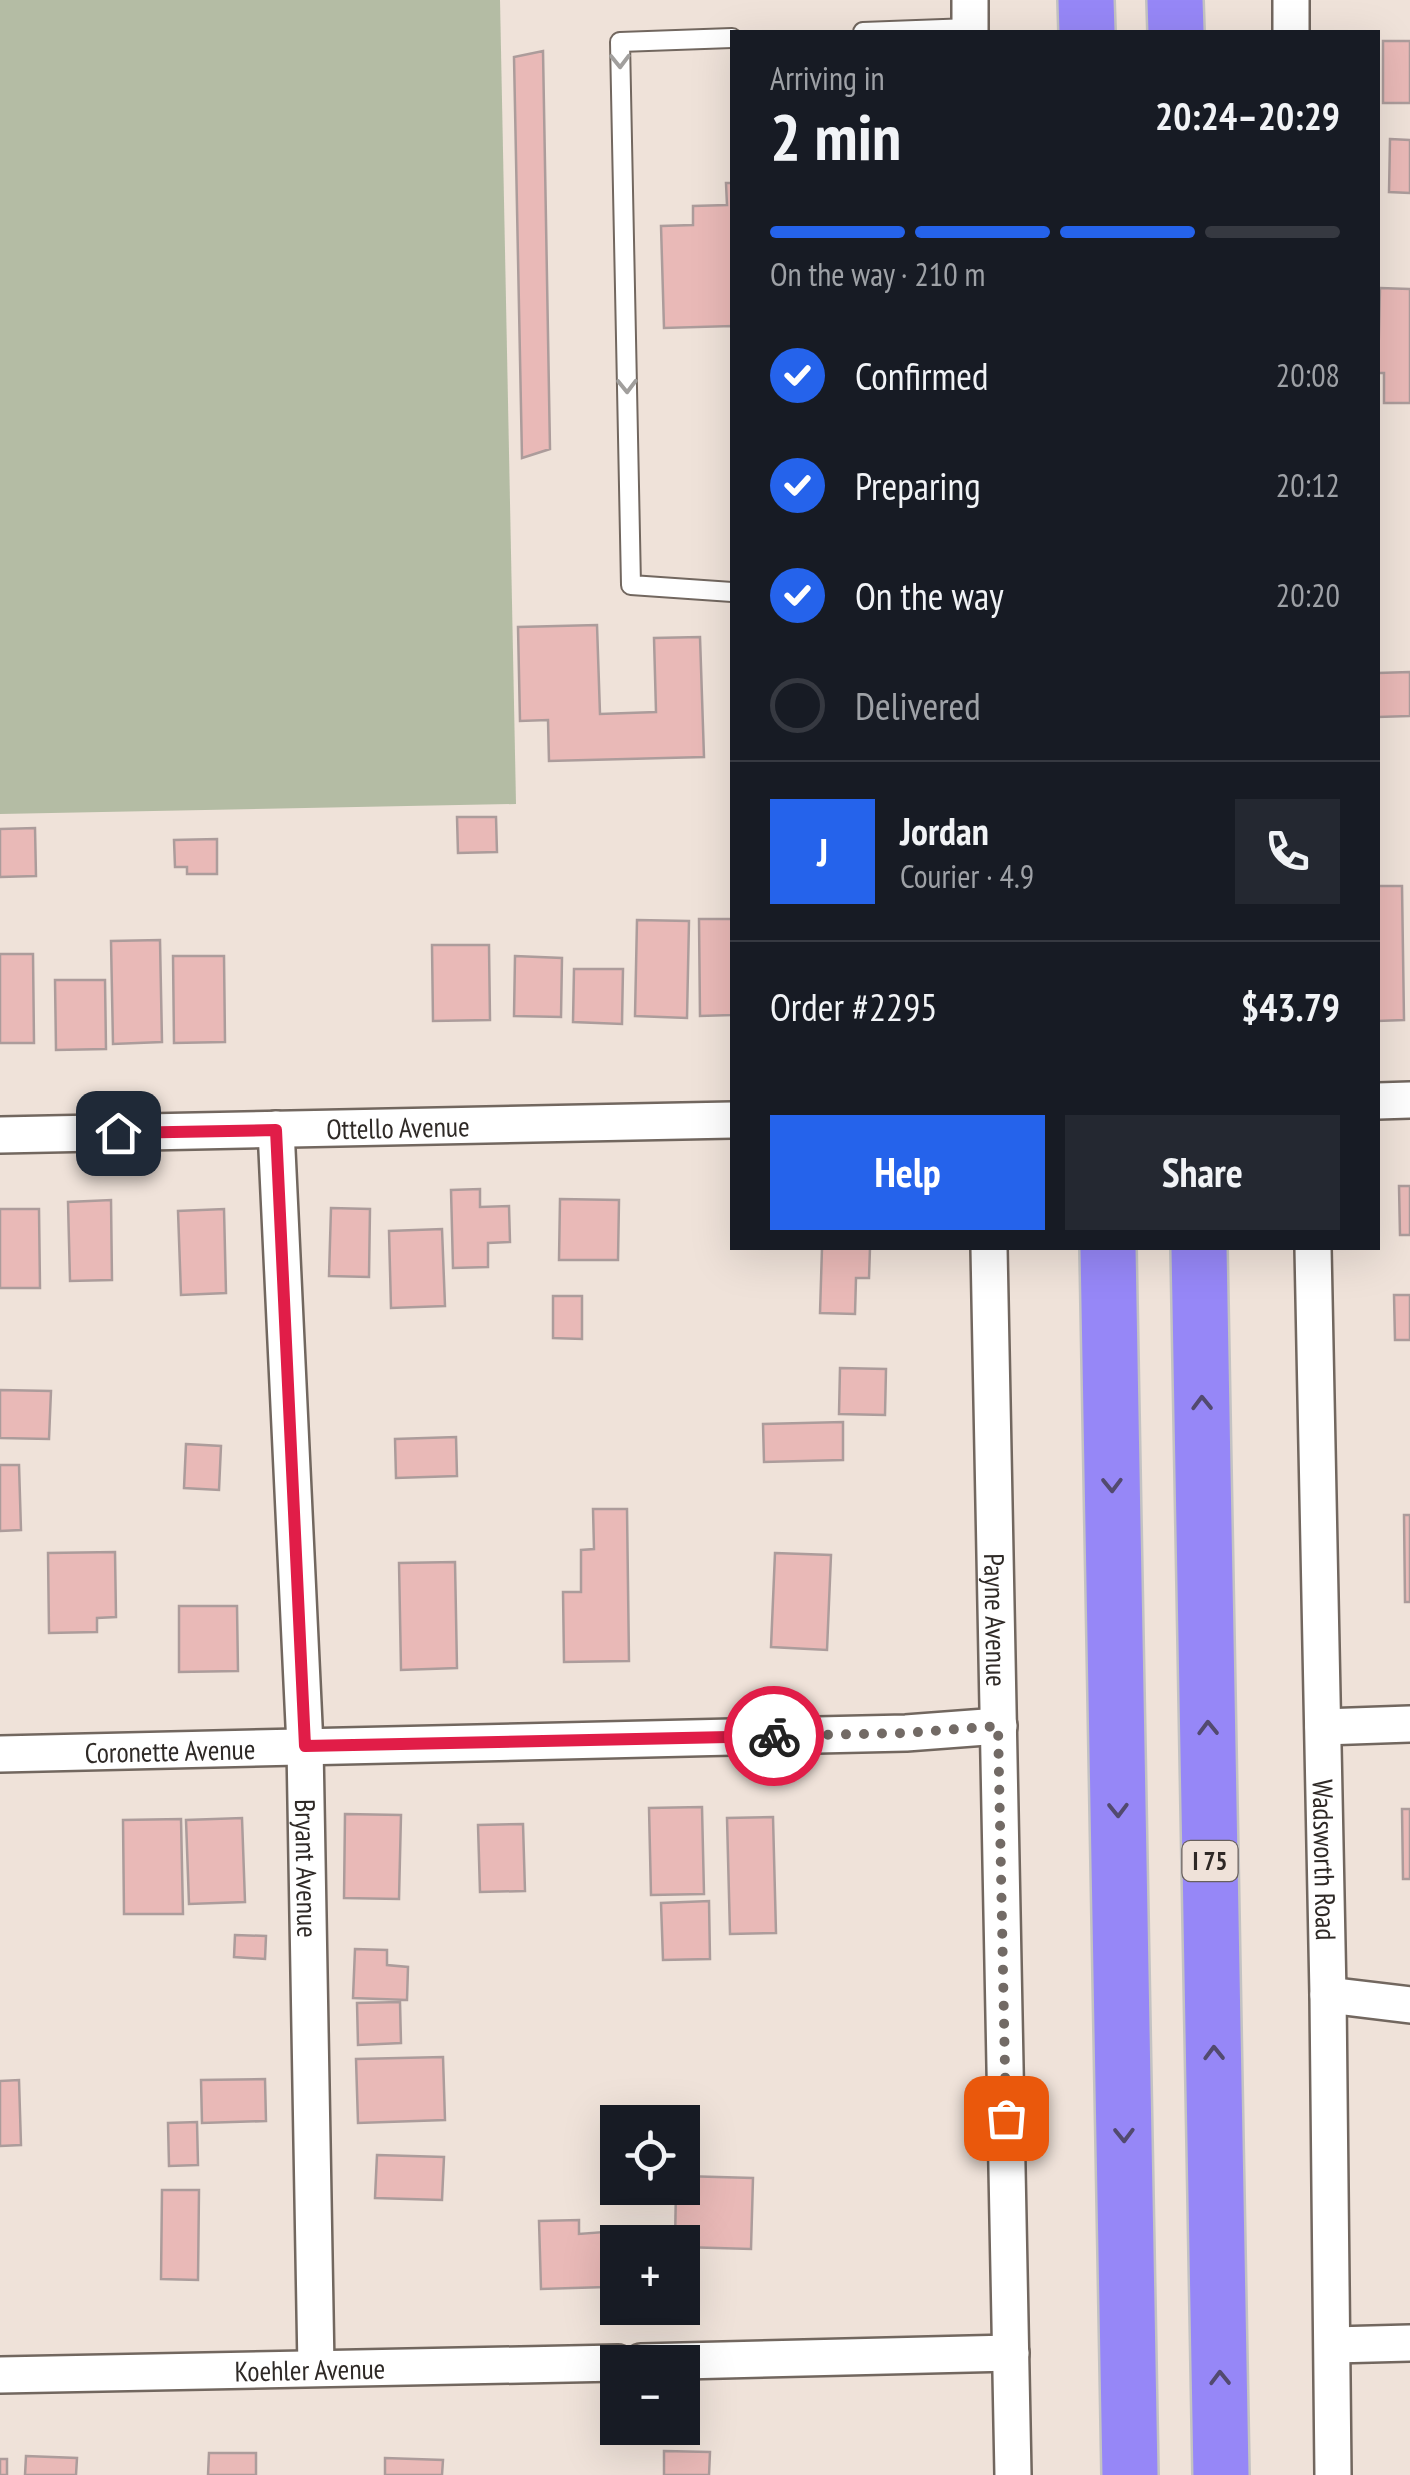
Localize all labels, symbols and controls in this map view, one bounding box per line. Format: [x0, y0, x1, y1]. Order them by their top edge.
one-way arrow [610, 54, 631, 70]
text: Arriving in [770, 57, 885, 99]
text: 20:24–20:29 [1155, 91, 1340, 140]
text: 2 min [770, 94, 901, 178]
text: On the way · 210 m [770, 253, 985, 295]
icon: check [770, 348, 825, 403]
text: Confirmed [855, 351, 988, 400]
text: 20:08 [1276, 354, 1340, 396]
one-way arrow [616, 380, 638, 395]
icon: check [770, 458, 825, 513]
text: Preparing [855, 461, 981, 510]
text: 20:12 [1276, 464, 1340, 506]
icon: check [770, 568, 825, 623]
text: On the way [855, 571, 1003, 620]
text: 20:20 [1276, 574, 1340, 616]
text: Delivered [855, 681, 981, 730]
button: phone [1235, 799, 1340, 904]
text: Jordan [900, 806, 989, 855]
text: J [817, 827, 828, 876]
text: Courier · 4.9 [900, 855, 1034, 897]
text: Order #2295 [770, 982, 937, 1031]
text: $43.79 [1241, 982, 1340, 1031]
pin [76, 1091, 161, 1176]
icon: home [91, 1106, 146, 1161]
street label: Ottello Avenue [326, 1107, 470, 1147]
button: Help [770, 1115, 1045, 1230]
button: Share [1065, 1115, 1340, 1230]
one-way arrow [1191, 1394, 1212, 1410]
one-way arrow [1101, 1478, 1123, 1493]
street label: Payne Avenue [976, 1553, 1016, 1687]
courier [724, 1686, 824, 1786]
icon: bike [747, 1709, 802, 1764]
one-way arrow [1197, 1719, 1219, 1734]
street label: Coronette Avenue [84, 1730, 256, 1771]
street label: Wadsworth Road [1305, 1779, 1345, 1941]
street label: Bryant Avenue [287, 1799, 327, 1938]
one-way arrow [1107, 1802, 1129, 1818]
road number: I 75 [1182, 1841, 1238, 1881]
one-way arrow [1203, 2044, 1224, 2060]
pin [964, 2076, 1049, 2161]
icon: bag [979, 2091, 1034, 2146]
map controls [600, 2105, 700, 2445]
button: locate [600, 2105, 700, 2205]
one-way arrow [1113, 2128, 1135, 2143]
button: + [600, 2225, 700, 2325]
button: − [600, 2345, 700, 2445]
street label: Koehler Avenue [234, 2349, 386, 2389]
one-way arrow [1209, 2369, 1230, 2385]

